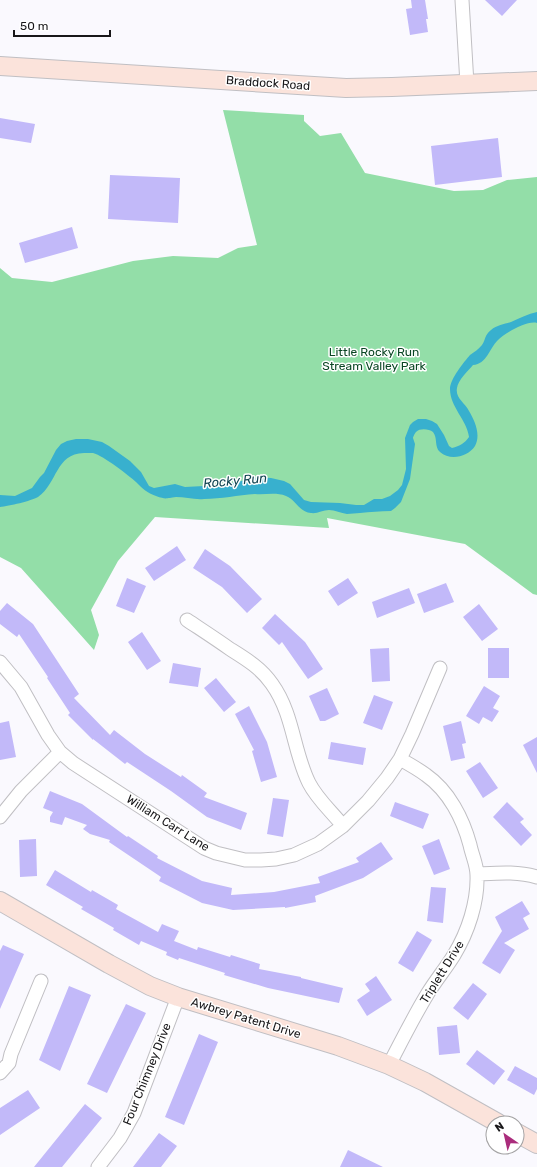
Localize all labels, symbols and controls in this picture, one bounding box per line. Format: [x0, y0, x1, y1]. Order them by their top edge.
scale bar [14, 12, 110, 38]
text: 50 m [20, 19, 48, 33]
street label: Braddock Road [225, 73, 311, 93]
park label: Little Rocky Run Stream Valley Park [322, 345, 427, 373]
water label: Rocky Run [202, 470, 268, 491]
street label: William Carr Lane [124, 792, 212, 854]
street label: Triplett Drive [417, 938, 467, 1006]
street label: Awbrey Patent Drive [189, 995, 303, 1041]
street label: Four Chimney Drive [120, 1021, 174, 1127]
north arrow [485, 1115, 525, 1155]
text: N [493, 1119, 507, 1135]

